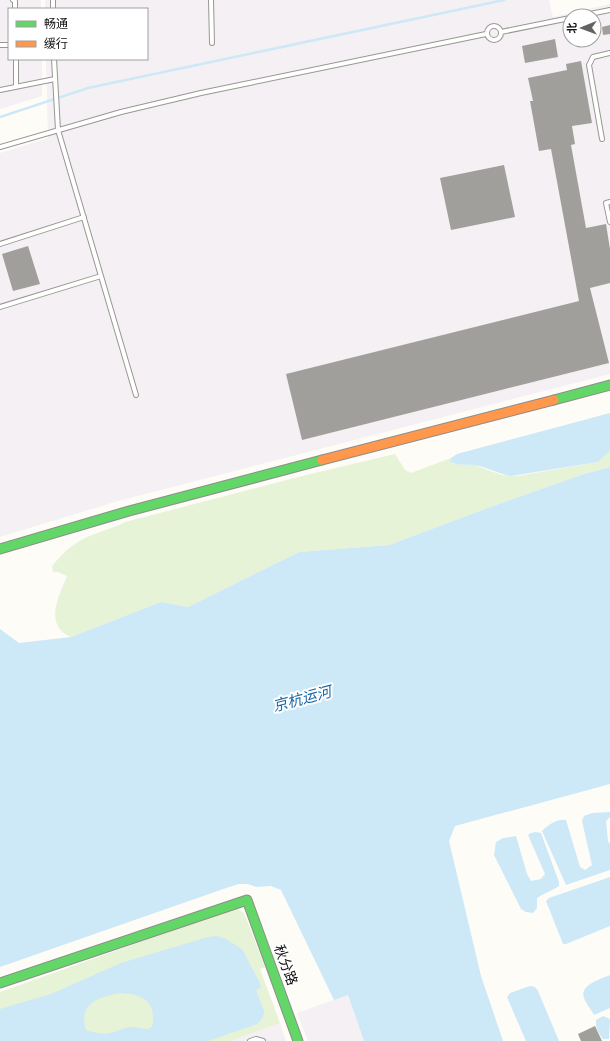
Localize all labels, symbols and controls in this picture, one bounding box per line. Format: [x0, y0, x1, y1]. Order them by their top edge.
legend [8, 8, 148, 60]
north arrow [562, 8, 602, 48]
text: 畅通 [44, 16, 68, 31]
text: 北 [565, 23, 579, 34]
text: 缓行 [44, 36, 68, 51]
water label: 京杭运河 [270, 681, 336, 715]
street label: 秋分路 [270, 942, 302, 988]

